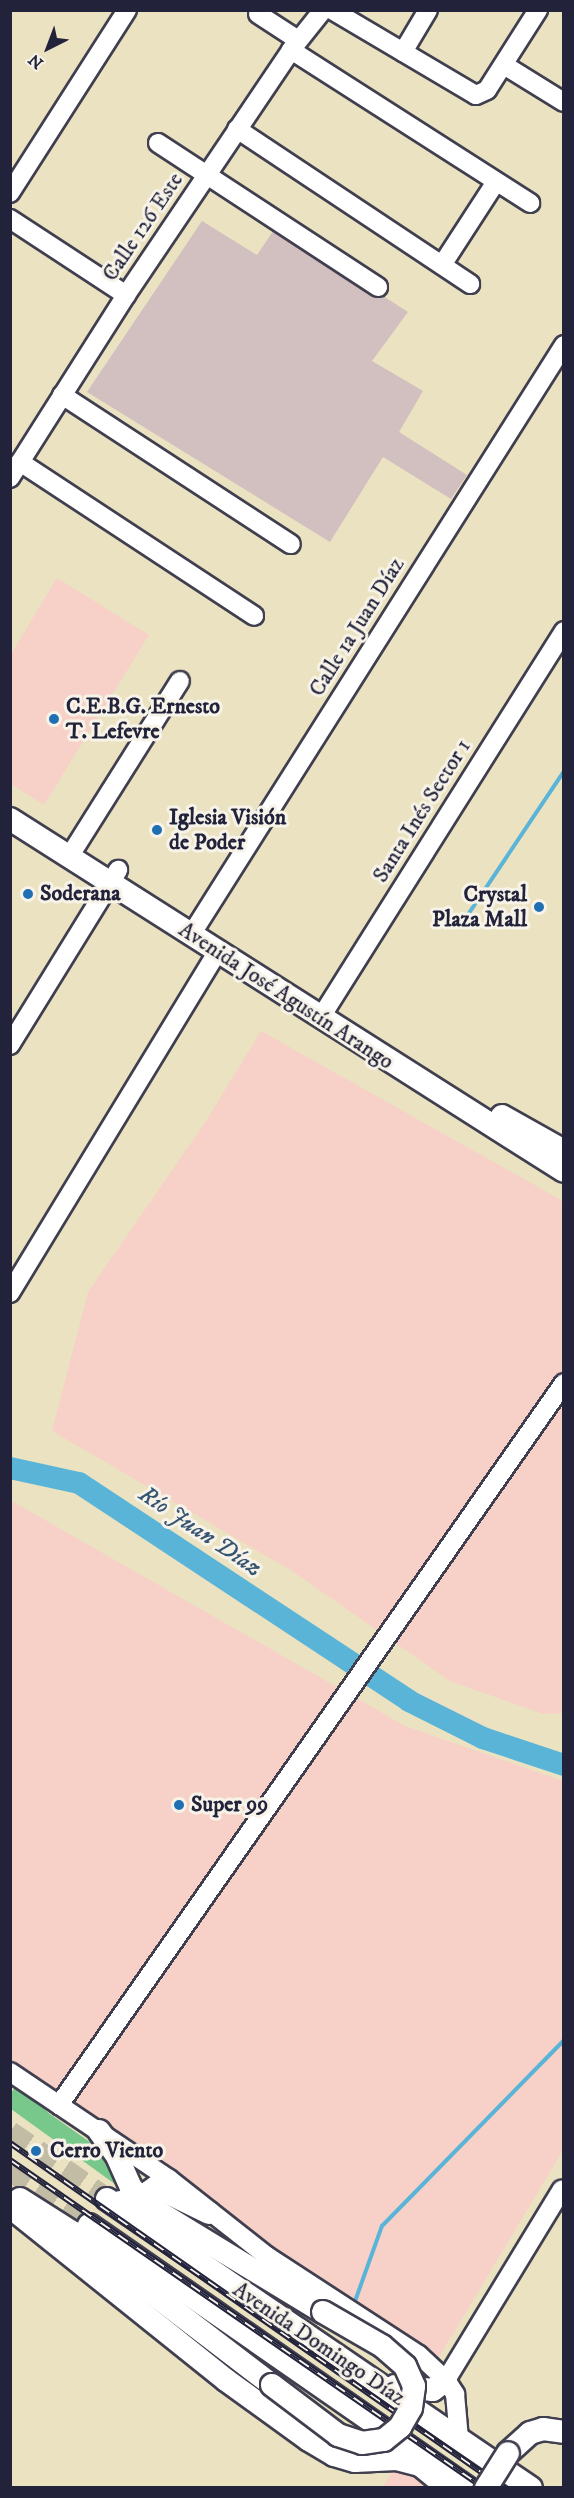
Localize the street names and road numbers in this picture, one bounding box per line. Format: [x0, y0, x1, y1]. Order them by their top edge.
street label: Calle 126 Este [97, 168, 189, 286]
street label: Calle 1a Juan Díaz [304, 553, 410, 701]
street label: Santa Inés Sector 1 [367, 735, 477, 887]
street label: Avenida José Agustín Arango [174, 917, 398, 1075]
street label: Avenida Domingo Díaz [228, 2276, 410, 2412]

